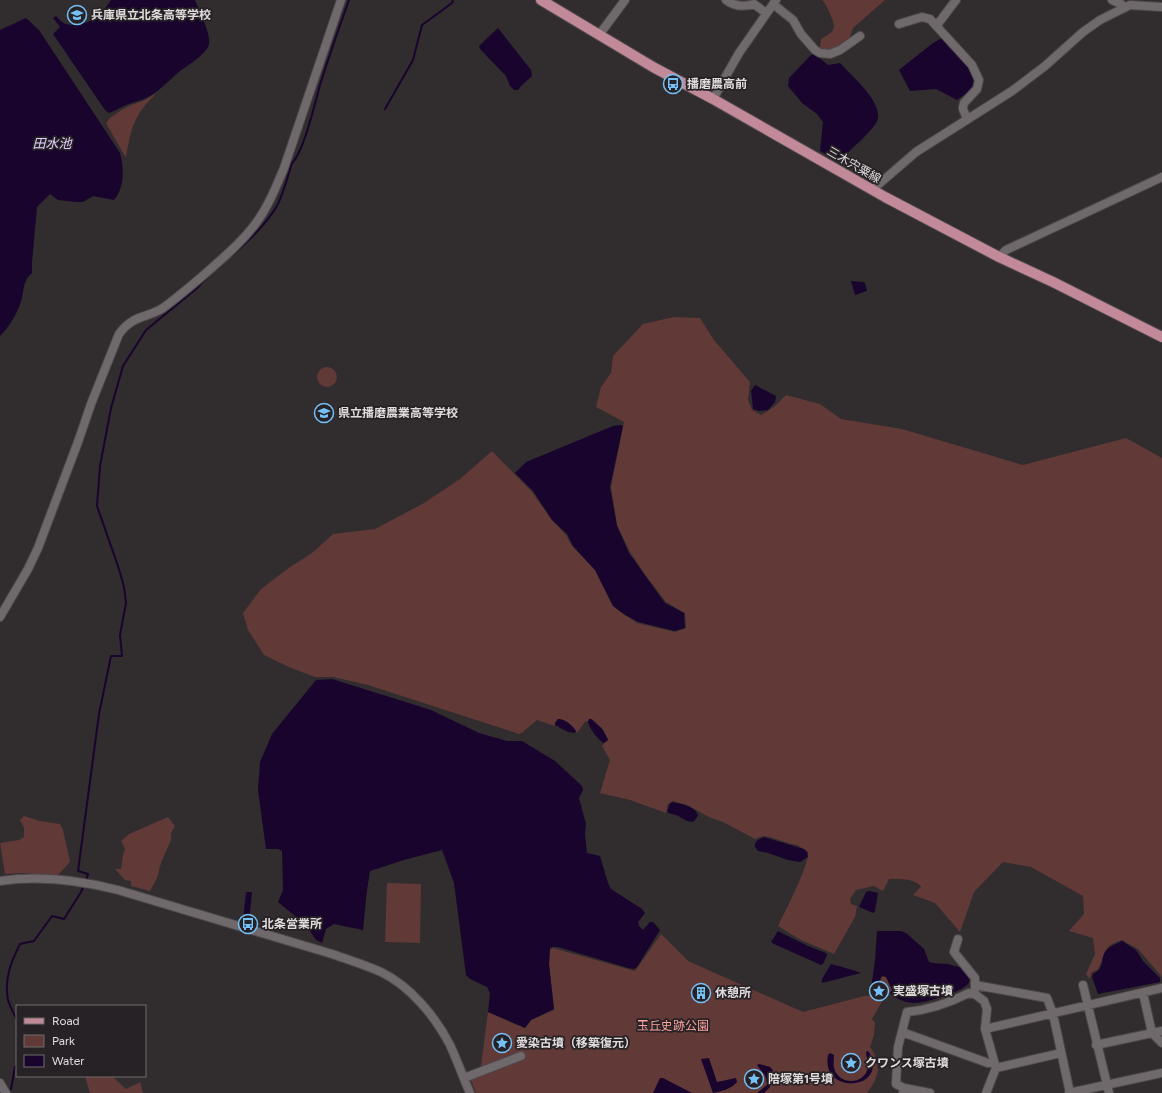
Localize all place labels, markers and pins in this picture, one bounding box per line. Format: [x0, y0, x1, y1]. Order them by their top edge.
school or university icon: 兵庫県立北条高等学校 [66, 4, 88, 26]
place label: 兵庫県立北条高等学校 [91, 8, 211, 22]
bus stop icon: 播磨農高前 [662, 73, 684, 95]
place label: 播磨農高前 [687, 77, 747, 91]
school or university icon: 県立播磨農業高等学校 [313, 402, 335, 424]
place label: 県立播磨農業高等学校 [338, 406, 458, 420]
bus stop icon: 北条営業所 [237, 913, 259, 935]
place label: 北条営業所 [262, 917, 322, 931]
place icon: 実盛塚古墳 [868, 980, 890, 1002]
building icon: 休憩所 [690, 982, 712, 1004]
place label: 実盛塚古墳 [893, 984, 953, 998]
place label: 休憩所 [715, 986, 751, 1000]
place icon: 愛染古墳（移築復元） [491, 1032, 513, 1054]
place label: 愛染古墳（移築復元） [516, 1036, 636, 1050]
place icon: クワンス塚古墳 [840, 1052, 862, 1074]
place label: クワンス塚古墳 [865, 1056, 949, 1070]
place icon: 陪塚第1号墳 [743, 1068, 765, 1090]
place label: 陪塚第1号墳 [768, 1072, 833, 1086]

